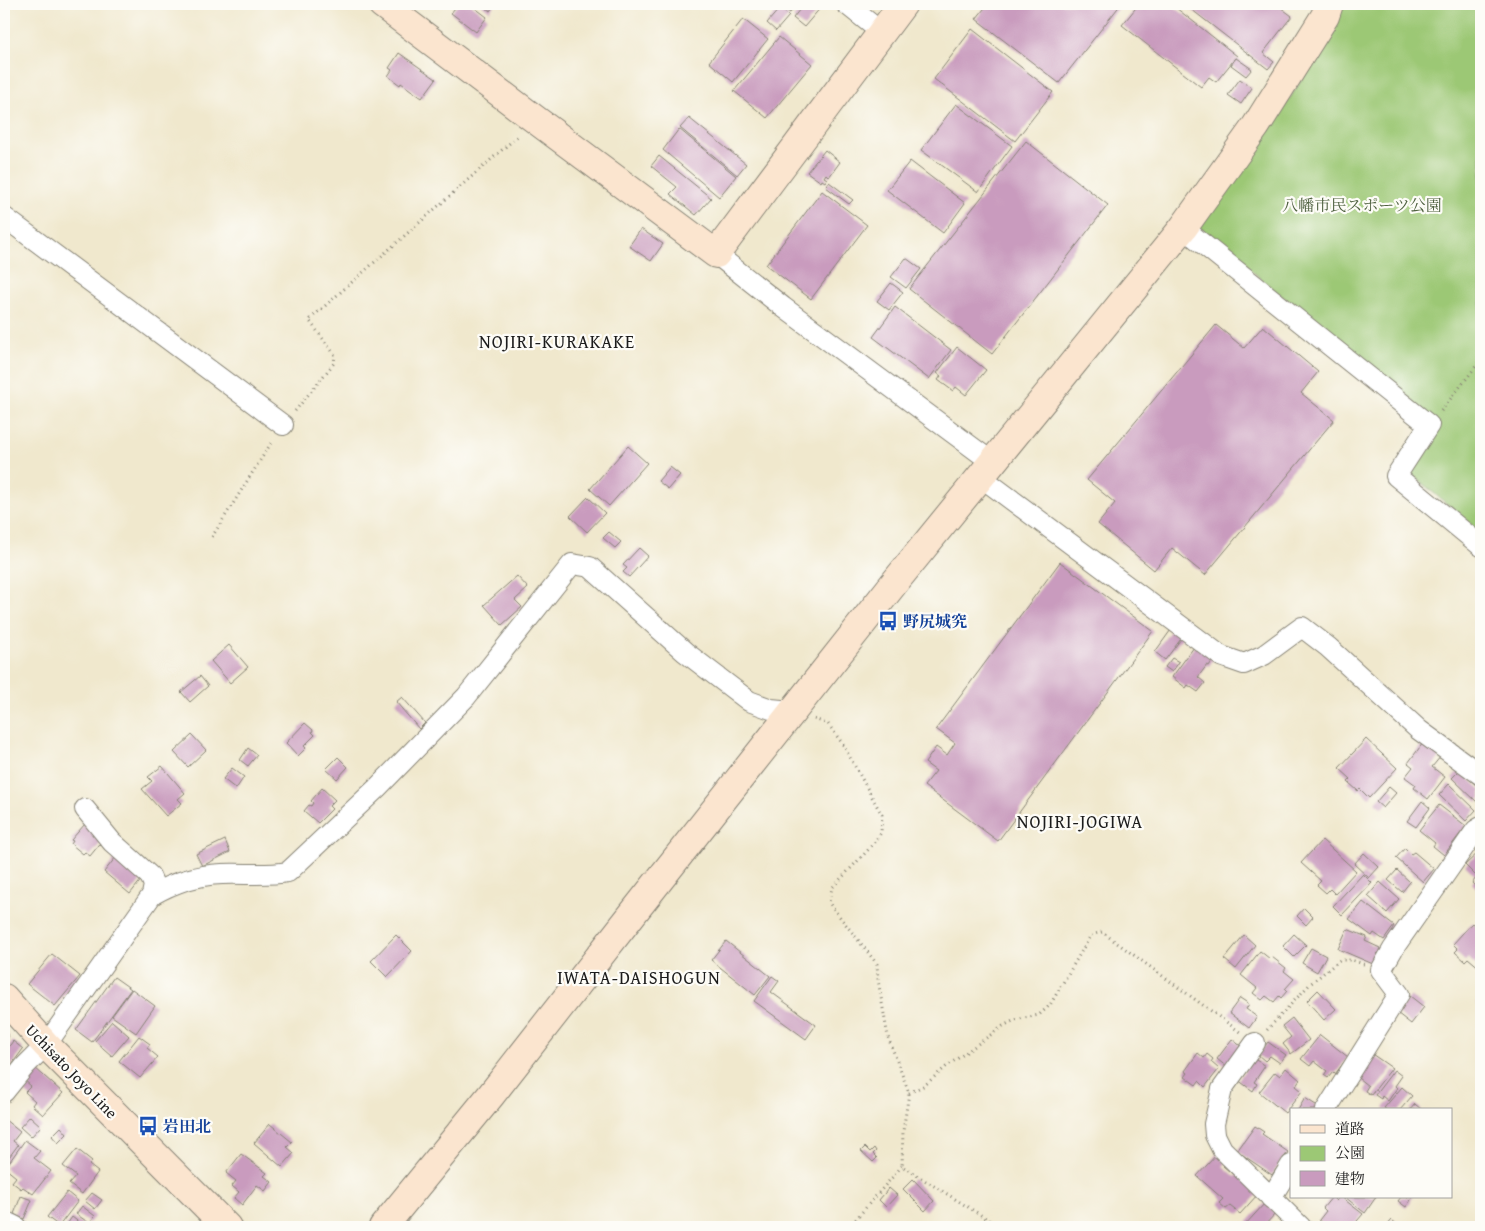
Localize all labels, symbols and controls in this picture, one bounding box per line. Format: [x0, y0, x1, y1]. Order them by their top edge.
park label: 八幡市民スポーツ公園 [1282, 193, 1442, 217]
district label: NOJIRI-KURAKAKE [479, 328, 635, 355]
place label: 野尻城究 [903, 609, 967, 633]
bus stop icon: 野尻城究 [877, 610, 899, 632]
district label: NOJIRI-JOGIWA [1017, 808, 1143, 835]
district label: IWATA-DAISHOGUN [557, 964, 721, 991]
street label: Uchisato Joyo Line [20, 1018, 124, 1124]
legend [1290, 1108, 1452, 1198]
place label: 岩田北 [163, 1114, 211, 1138]
bus stop icon: 岩田北 [137, 1115, 159, 1137]
text: 道路 [1335, 1118, 1365, 1139]
text: 公園 [1335, 1142, 1365, 1163]
text: 建物 [1335, 1168, 1365, 1189]

